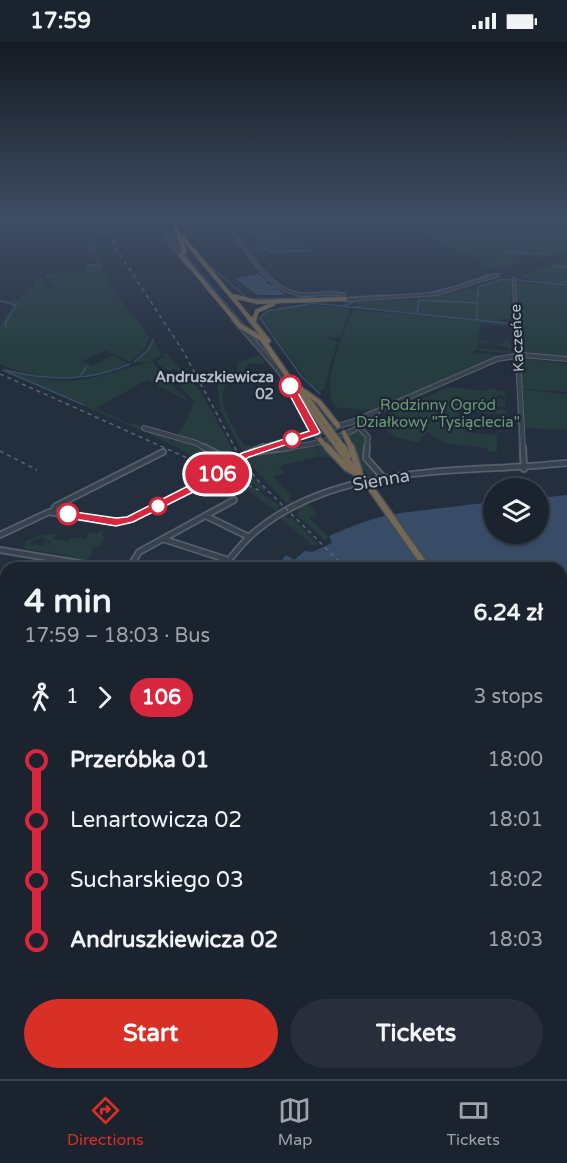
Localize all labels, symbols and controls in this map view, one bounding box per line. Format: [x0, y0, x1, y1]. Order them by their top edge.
text: 17:59 [30, 8, 91, 34]
street label: Kaczeńce [506, 304, 528, 372]
place label: Andruszkiewicza 02 [155, 368, 274, 403]
marker: Andruszkiewicza 02 [279, 375, 301, 397]
park label: Rodzinny Ogród Działkowy "Tysiąclecia" [356, 396, 520, 431]
unlabelled marker [283, 430, 301, 448]
line badge: 106 [182, 454, 252, 494]
text: 106 [197, 462, 237, 487]
street label: Sienna [351, 464, 411, 496]
map controls [483, 478, 549, 544]
button: layers [483, 478, 549, 544]
unlabelled marker [149, 497, 167, 515]
unlabelled marker [57, 503, 79, 525]
text: 4 min [24, 582, 112, 621]
text: 6.24 zł [473, 600, 543, 626]
text: 17:59 – 18:03 · Bus [24, 624, 210, 648]
icon: walk [24, 681, 57, 714]
icon: forward [88, 681, 121, 714]
text: 1 [66, 685, 79, 709]
text: 106 [142, 685, 181, 710]
text: 3 stops [474, 685, 543, 709]
text: Przeróbka 01 [70, 747, 209, 773]
text: 18:00 [488, 748, 543, 772]
text: Lenartowicza 02 [70, 807, 242, 833]
text: 18:01 [488, 808, 543, 832]
text: Sucharskiego 03 [70, 867, 244, 893]
text: 18:02 [488, 868, 543, 892]
text: Andruszkiewicza 02 [70, 927, 278, 953]
text: 18:03 [488, 928, 543, 952]
button: Start [24, 999, 278, 1068]
button: Tickets [290, 999, 543, 1068]
tab: Directions [67, 1094, 144, 1150]
tab: Map [278, 1094, 312, 1150]
tab: Tickets [446, 1094, 500, 1150]

